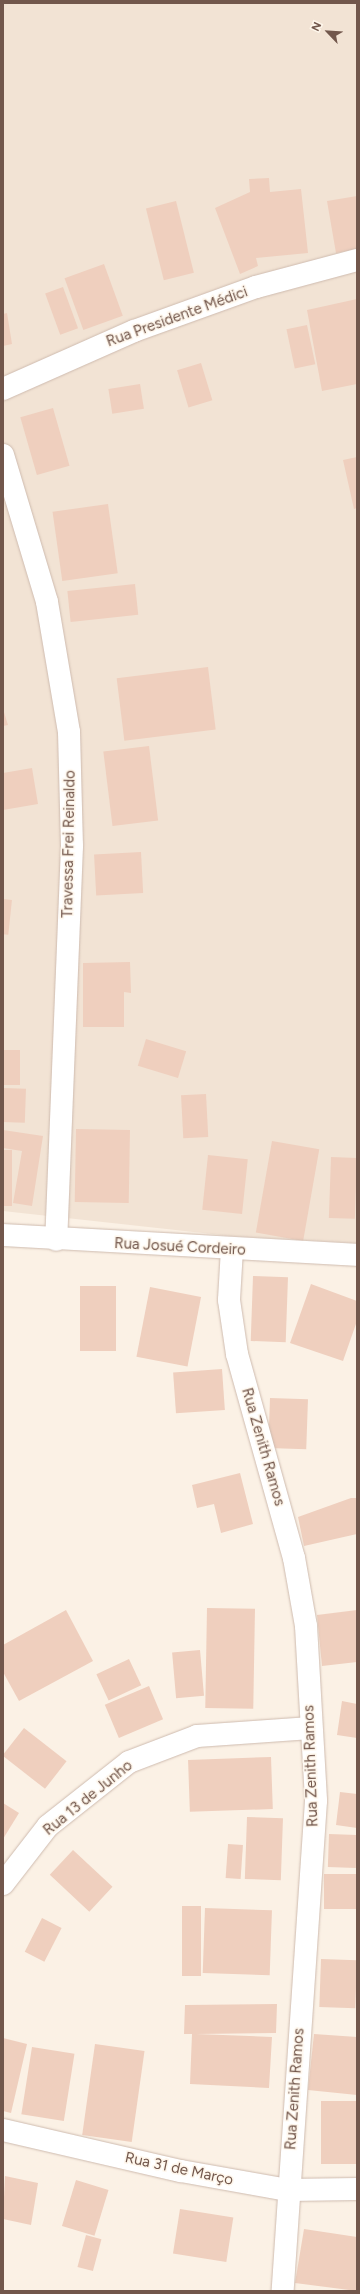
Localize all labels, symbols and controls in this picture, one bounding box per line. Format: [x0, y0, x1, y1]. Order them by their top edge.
north arrow [308, 12, 348, 52]
text: N [309, 20, 324, 33]
street label: Rua Presidente Médici [104, 283, 250, 351]
street label: Travessa Frei Reinaldo [59, 770, 79, 918]
street label: Rua Josué Cordeiro [114, 1235, 246, 1259]
street label: Rua Zenith Ramos [238, 1386, 288, 1508]
street label: Rua Zenith Ramos [300, 1705, 322, 1827]
street label: Rua 13 de Junho [40, 1757, 136, 1839]
street label: Rua Zenith Ramos [282, 2028, 308, 2150]
street label: Rua 31 de Março [123, 2149, 235, 2189]

